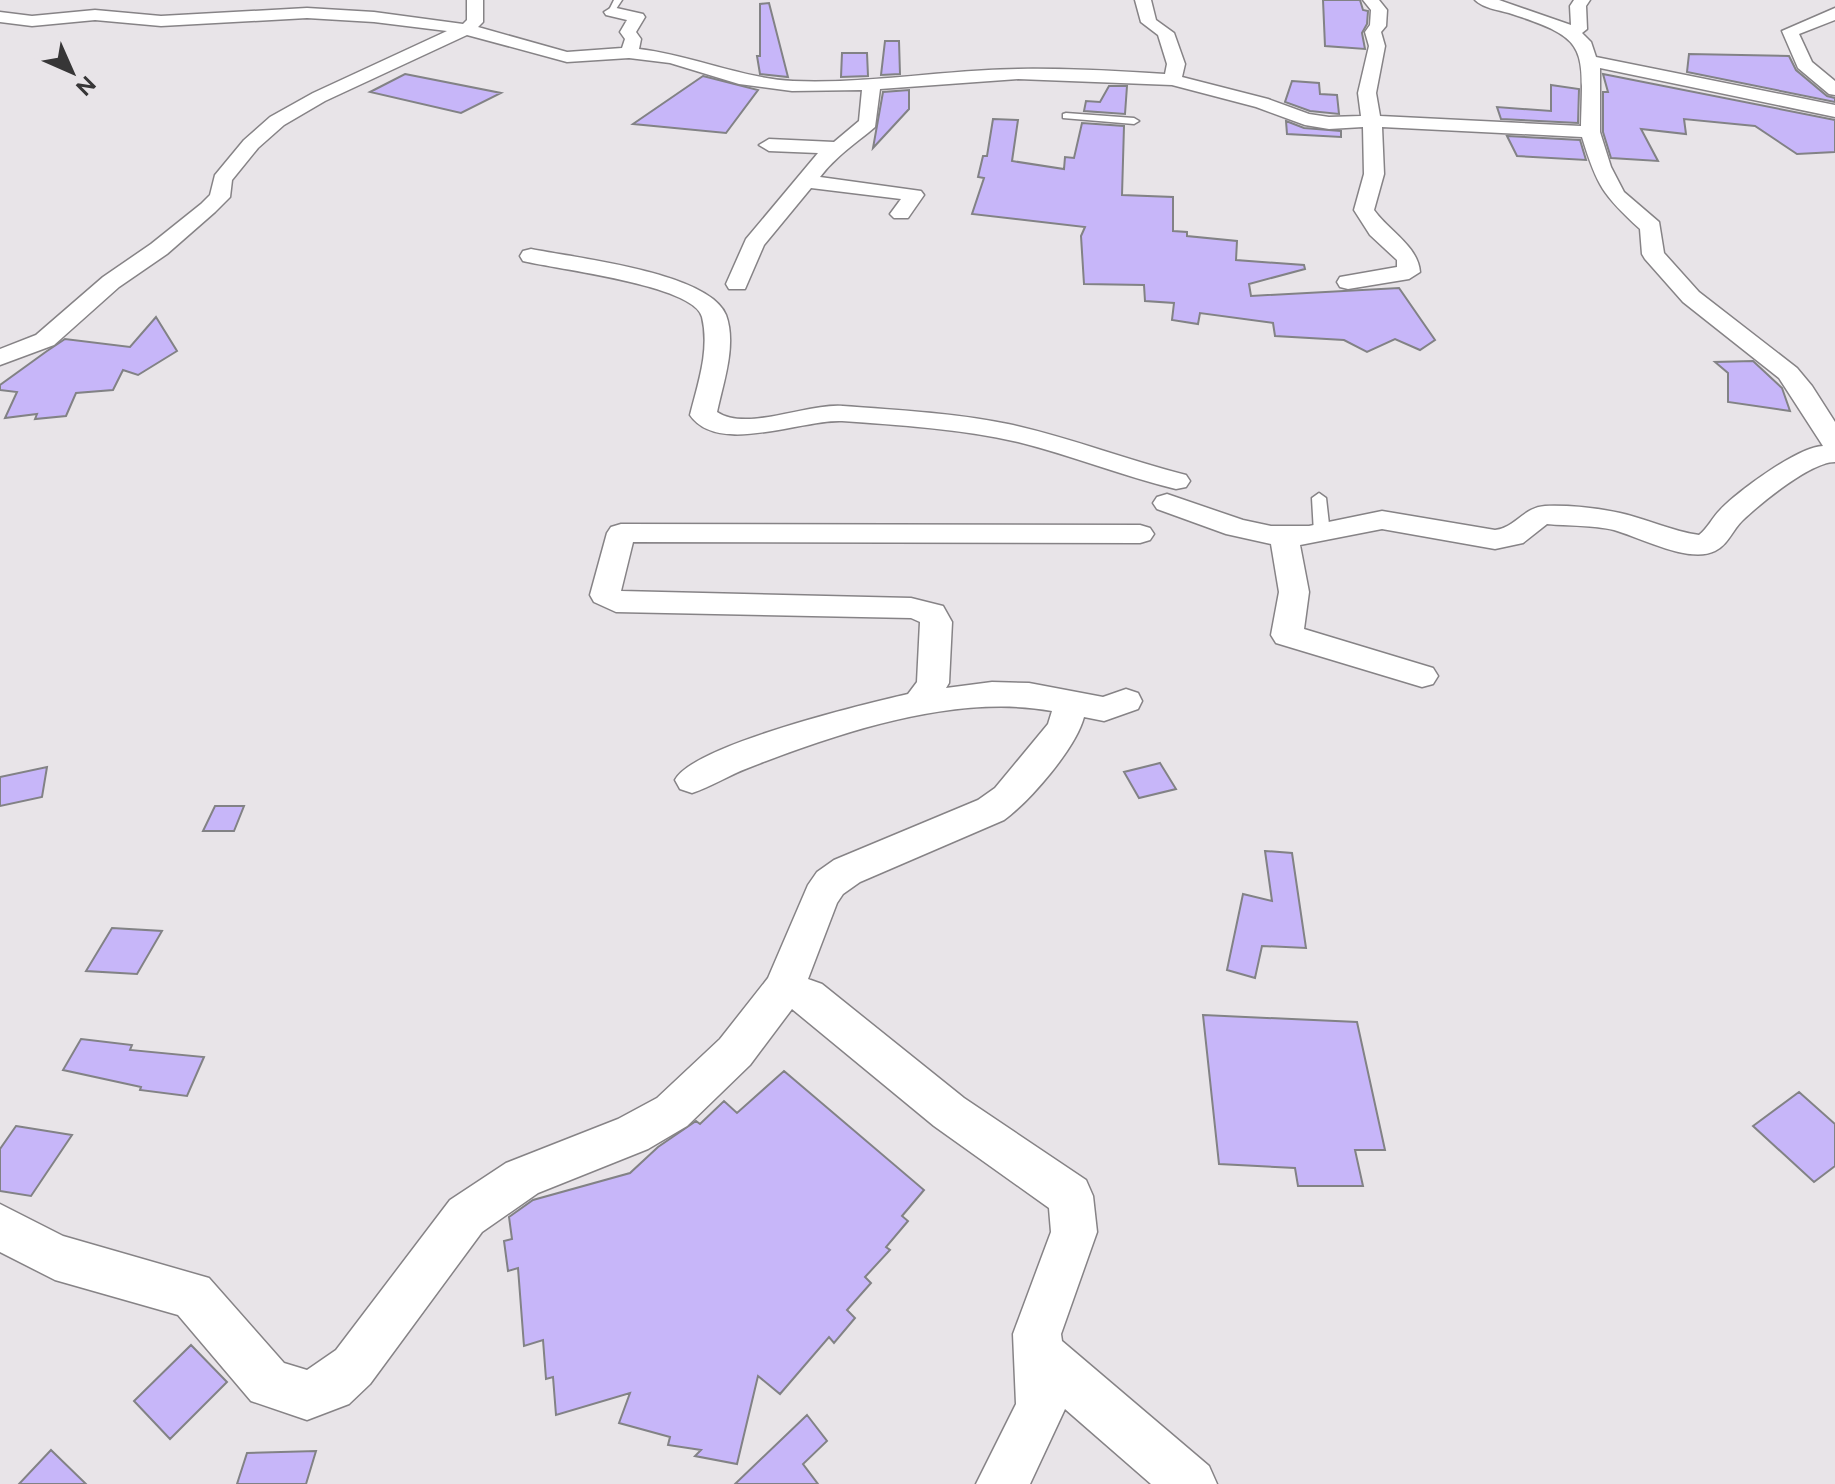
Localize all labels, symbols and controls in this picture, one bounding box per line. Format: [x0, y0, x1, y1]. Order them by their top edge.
north arrow [32, 32, 112, 112]
text: N [70, 70, 101, 101]

